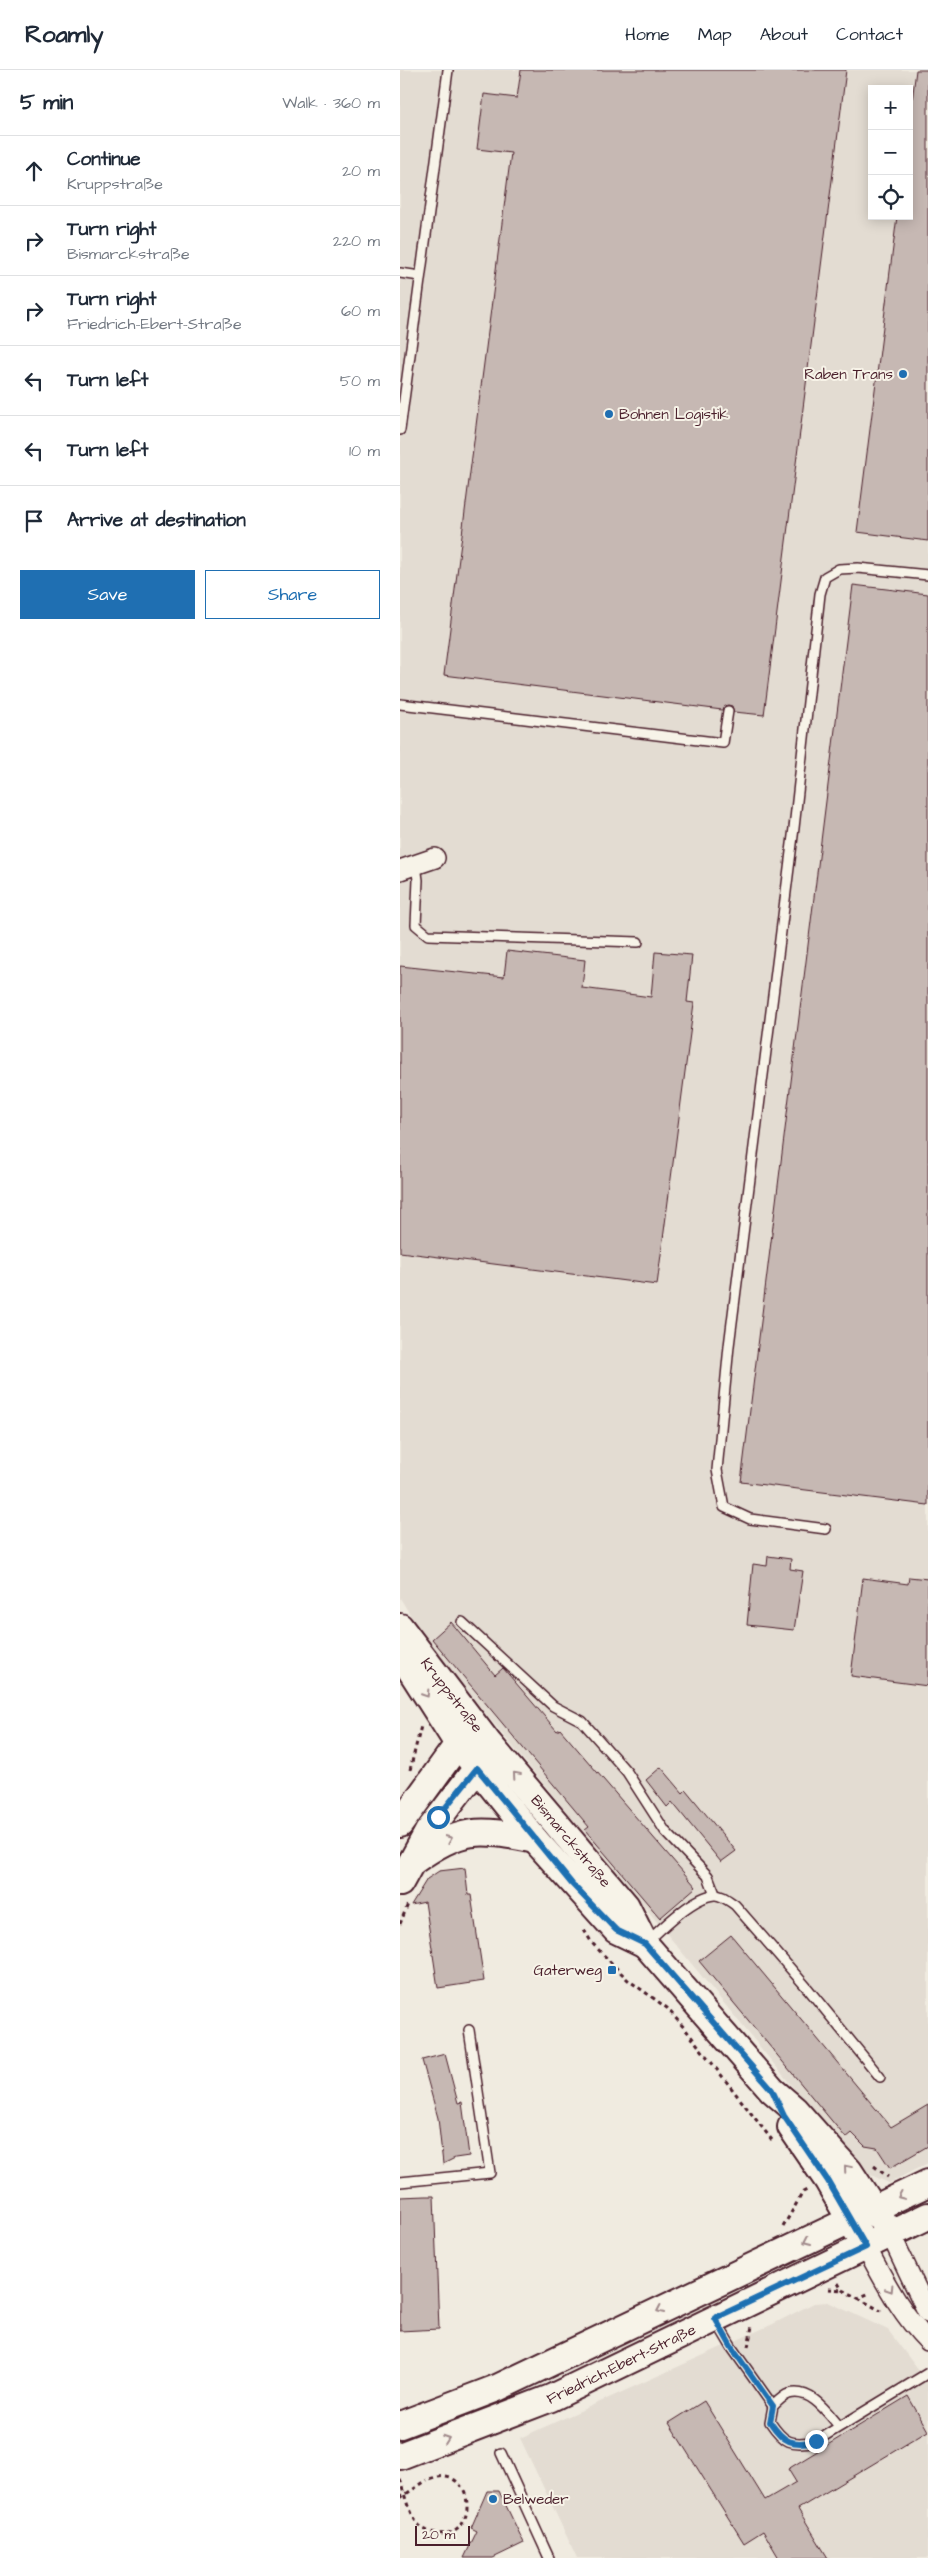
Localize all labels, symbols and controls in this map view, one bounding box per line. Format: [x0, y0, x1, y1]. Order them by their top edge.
text: Roamly [25, 18, 103, 52]
text: Home [625, 22, 670, 47]
text: Map [698, 22, 732, 47]
text: About [760, 22, 808, 47]
text: Contact [836, 22, 903, 47]
map controls [868, 85, 913, 220]
button: + [868, 85, 913, 130]
text: 5 min [20, 88, 73, 117]
text: Walk · 360 m [282, 92, 380, 114]
button: − [868, 130, 913, 175]
text: Continue [67, 146, 141, 173]
icon: ahead [20, 157, 48, 185]
text: 20 m [342, 160, 380, 182]
text: Kruppstraße [67, 173, 163, 195]
button: locate [868, 175, 913, 220]
text: Turn right [67, 216, 156, 243]
icon: right [20, 227, 48, 255]
text: 220 m [333, 230, 380, 252]
text: Bismarckstraße [67, 243, 190, 265]
text: Turn right [67, 286, 156, 313]
icon: right [20, 297, 48, 325]
text: 60 m [341, 300, 380, 322]
text: Friedrich-Ebert-Straße [67, 313, 242, 335]
place label: Raben Trans [804, 364, 893, 385]
icon: left [20, 367, 48, 395]
text: Turn left [67, 367, 148, 394]
marker: Raben Trans [897, 368, 909, 380]
text: 50 m [340, 370, 380, 392]
place label: Bohnen Logistik [619, 404, 729, 426]
marker: Bohnen Logistik [603, 408, 615, 420]
icon: left [20, 437, 48, 465]
text: Turn left [67, 437, 148, 464]
text: 10 m [349, 440, 380, 462]
icon: arrive [20, 507, 48, 535]
text: Arrive at destination [67, 507, 246, 534]
button: Save [20, 570, 195, 619]
button: Share [205, 570, 380, 619]
street label: Kruppstraße [416, 1653, 488, 1737]
one-way arrow [420, 1689, 430, 1698]
one-way arrow [513, 1772, 521, 1781]
street label: Bismarckstraße [526, 1791, 616, 1892]
route start [427, 1806, 450, 1829]
one-way arrow [444, 1835, 453, 1846]
place label: Gaterweg [534, 1960, 602, 1982]
marker: Gaterweg [606, 1964, 618, 1976]
one-way arrow [843, 2165, 852, 2174]
one-way arrow [897, 2190, 906, 2201]
one-way arrow [803, 2234, 812, 2245]
one-way arrow [883, 2284, 893, 2293]
one-way arrow [656, 2304, 665, 2315]
street label: Friedrich-Ebert-Straße [543, 2319, 699, 2410]
route end [805, 2430, 828, 2453]
one-way arrow [441, 2435, 449, 2445]
place label: Belweder [503, 2489, 568, 2510]
marker: Belweder [487, 2493, 499, 2505]
scale bar [415, 2523, 470, 2546]
text: 20 m [422, 2525, 455, 2545]

